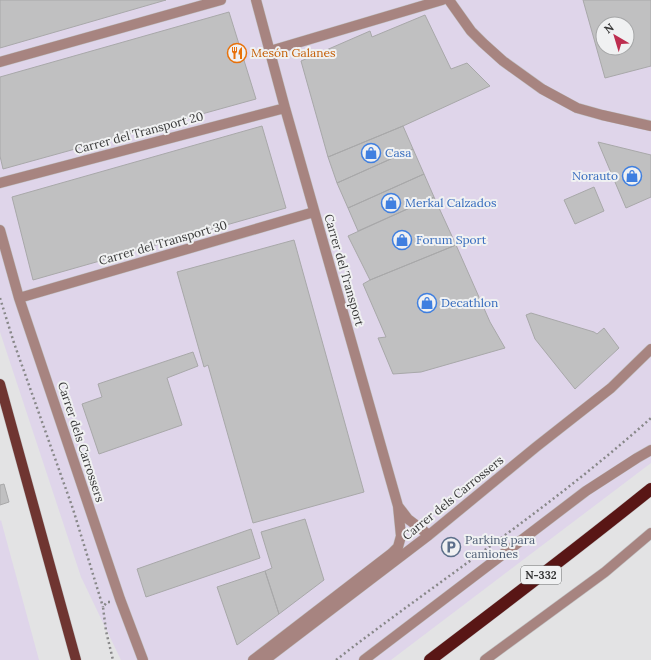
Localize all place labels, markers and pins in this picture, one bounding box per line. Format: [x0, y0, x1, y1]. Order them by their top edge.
restaurant icon: Mesón Galanes [226, 42, 248, 64]
place label: Mesón Galanes [251, 45, 336, 60]
shop icon: Casa [360, 142, 382, 164]
place label: Casa [385, 145, 411, 160]
shop icon: Norauto [621, 165, 643, 187]
place label: Norauto [572, 168, 618, 183]
shop icon: Merkal Calzados [380, 192, 402, 214]
place label: Merkal Calzados [405, 195, 497, 210]
shop icon: Forum Sport [391, 229, 413, 251]
place label: Forum Sport [416, 232, 487, 247]
shop icon: Decathlon [416, 292, 438, 314]
place label: Decathlon [441, 295, 498, 310]
place label: Parking para camiones [465, 532, 535, 561]
parking icon: Parking para camiones [440, 536, 462, 558]

